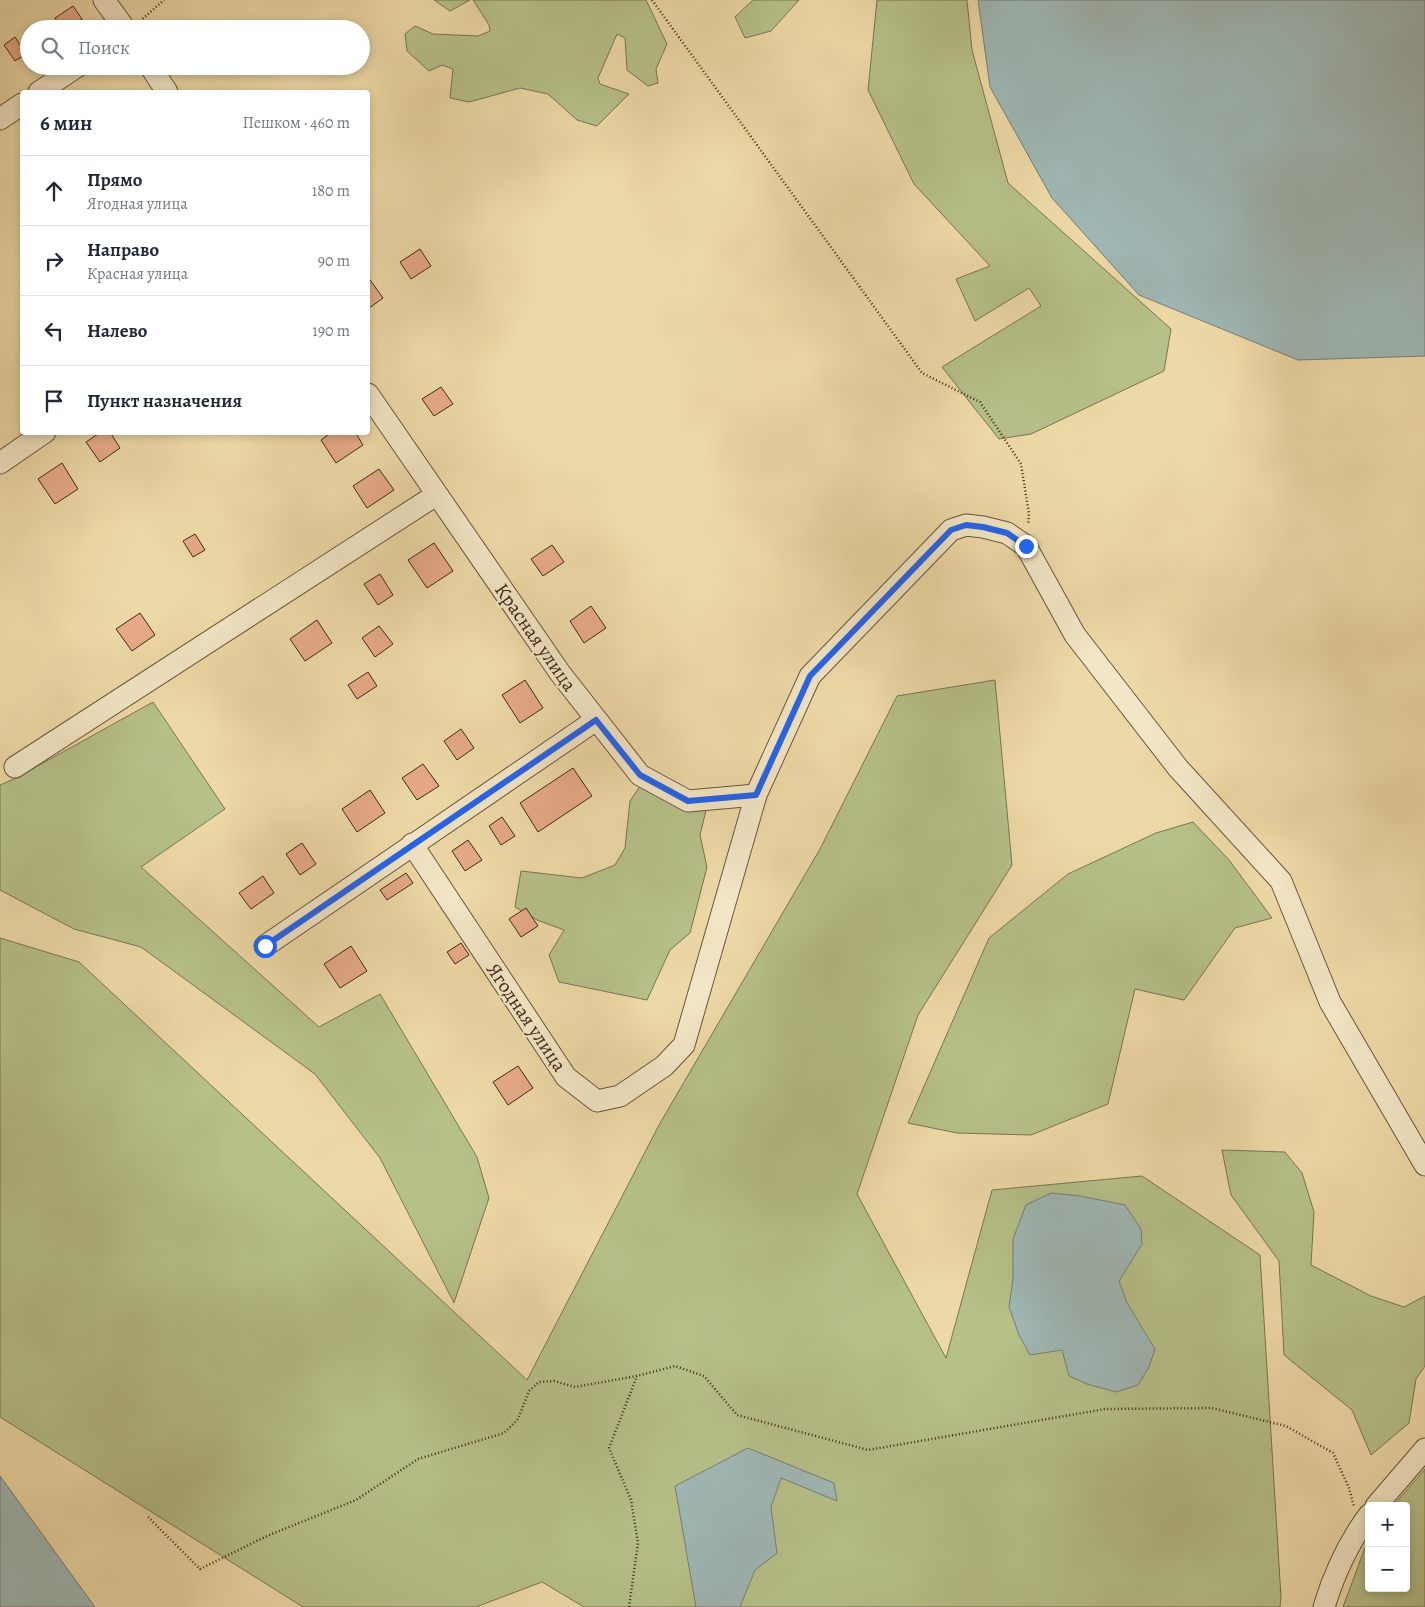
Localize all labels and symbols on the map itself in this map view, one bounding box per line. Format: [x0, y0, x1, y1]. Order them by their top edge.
route end [1015, 535, 1038, 558]
street label: Красная улица [488, 578, 583, 697]
route start [254, 935, 277, 958]
street label: Ягодная улица [480, 958, 573, 1078]

